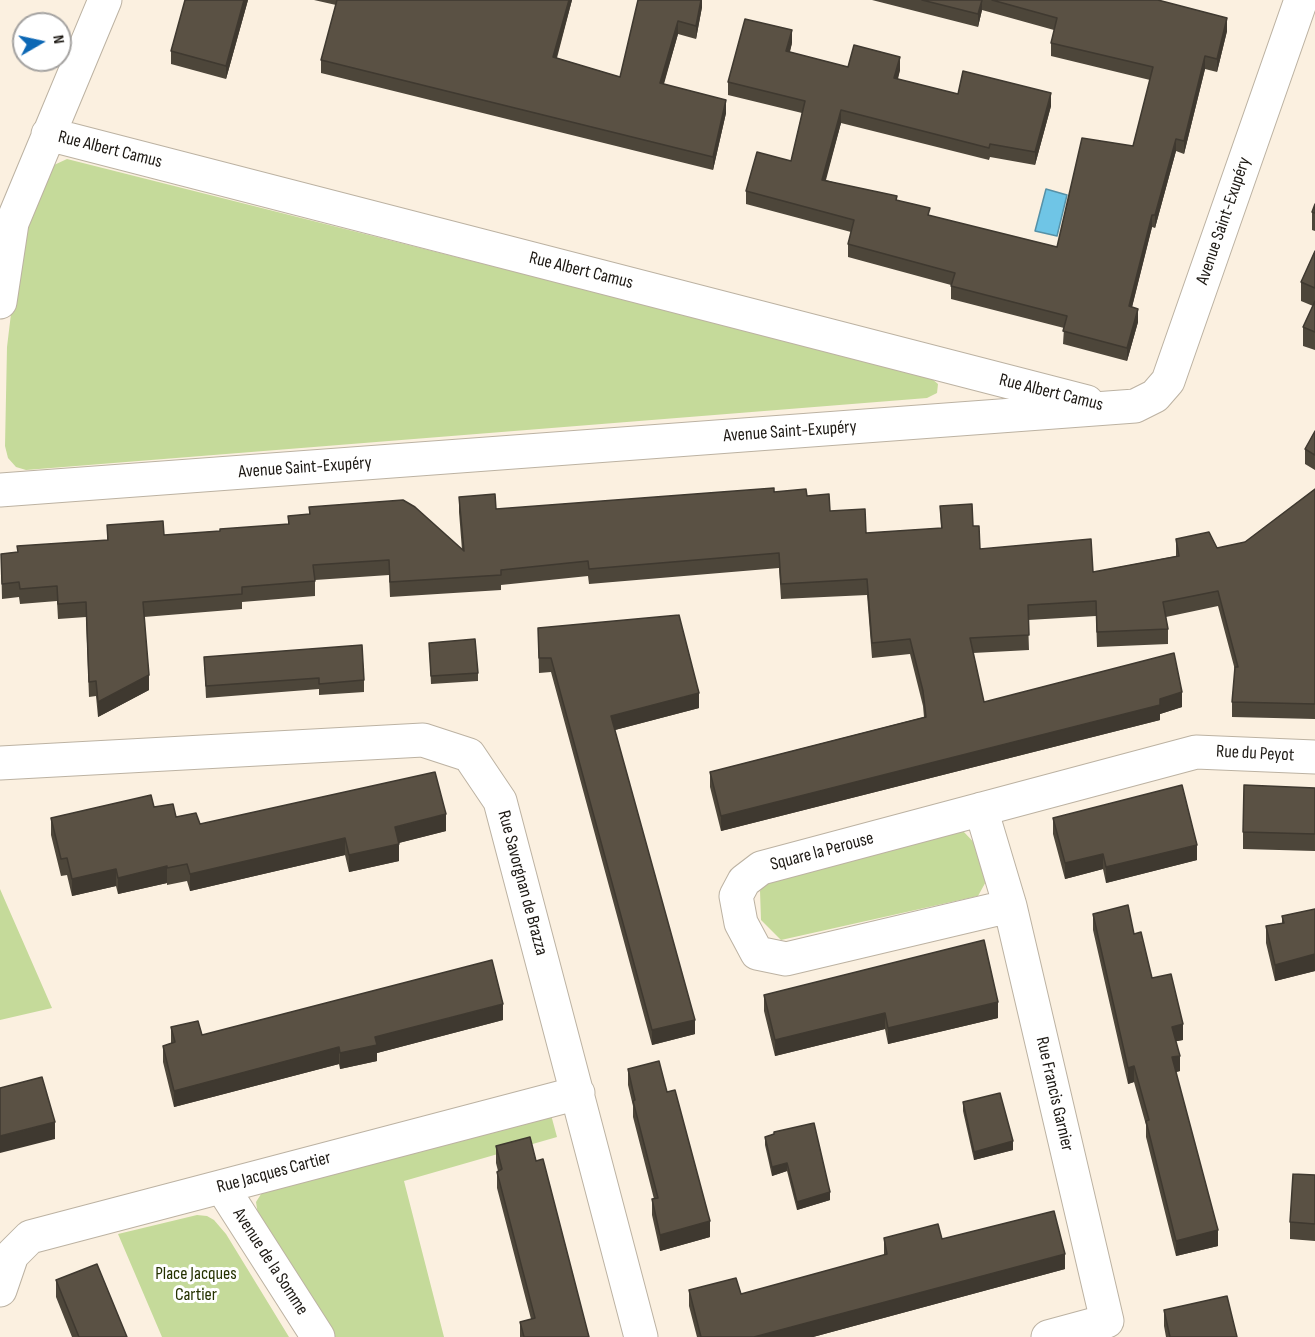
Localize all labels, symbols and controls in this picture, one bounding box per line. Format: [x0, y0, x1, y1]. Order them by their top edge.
north arrow [12, 12, 72, 72]
text: N [48, 34, 68, 45]
street label: Rue Albert Camus [56, 127, 164, 173]
street label: Avenue Saint-Exupéry [1192, 154, 1256, 288]
street label: Rue Albert Camus [527, 248, 635, 294]
street label: Rue Albert Camus [997, 370, 1105, 416]
street label: Avenue Saint-Exupéry [723, 417, 857, 447]
street label: Avenue Saint-Exupéry [238, 453, 372, 483]
street label: Rue du Peyot [1215, 741, 1295, 767]
street label: Rue Savorgnan de Brazza [492, 808, 552, 958]
street label: Square la Perouse [768, 828, 876, 876]
street label: Rue Francis Garnier [1030, 1035, 1078, 1153]
street label: Rue Jacques Cartier [215, 1147, 333, 1199]
street label: Avenue de la Somme [227, 1204, 313, 1320]
park label: Place Jacques Cartier [155, 1263, 237, 1306]

